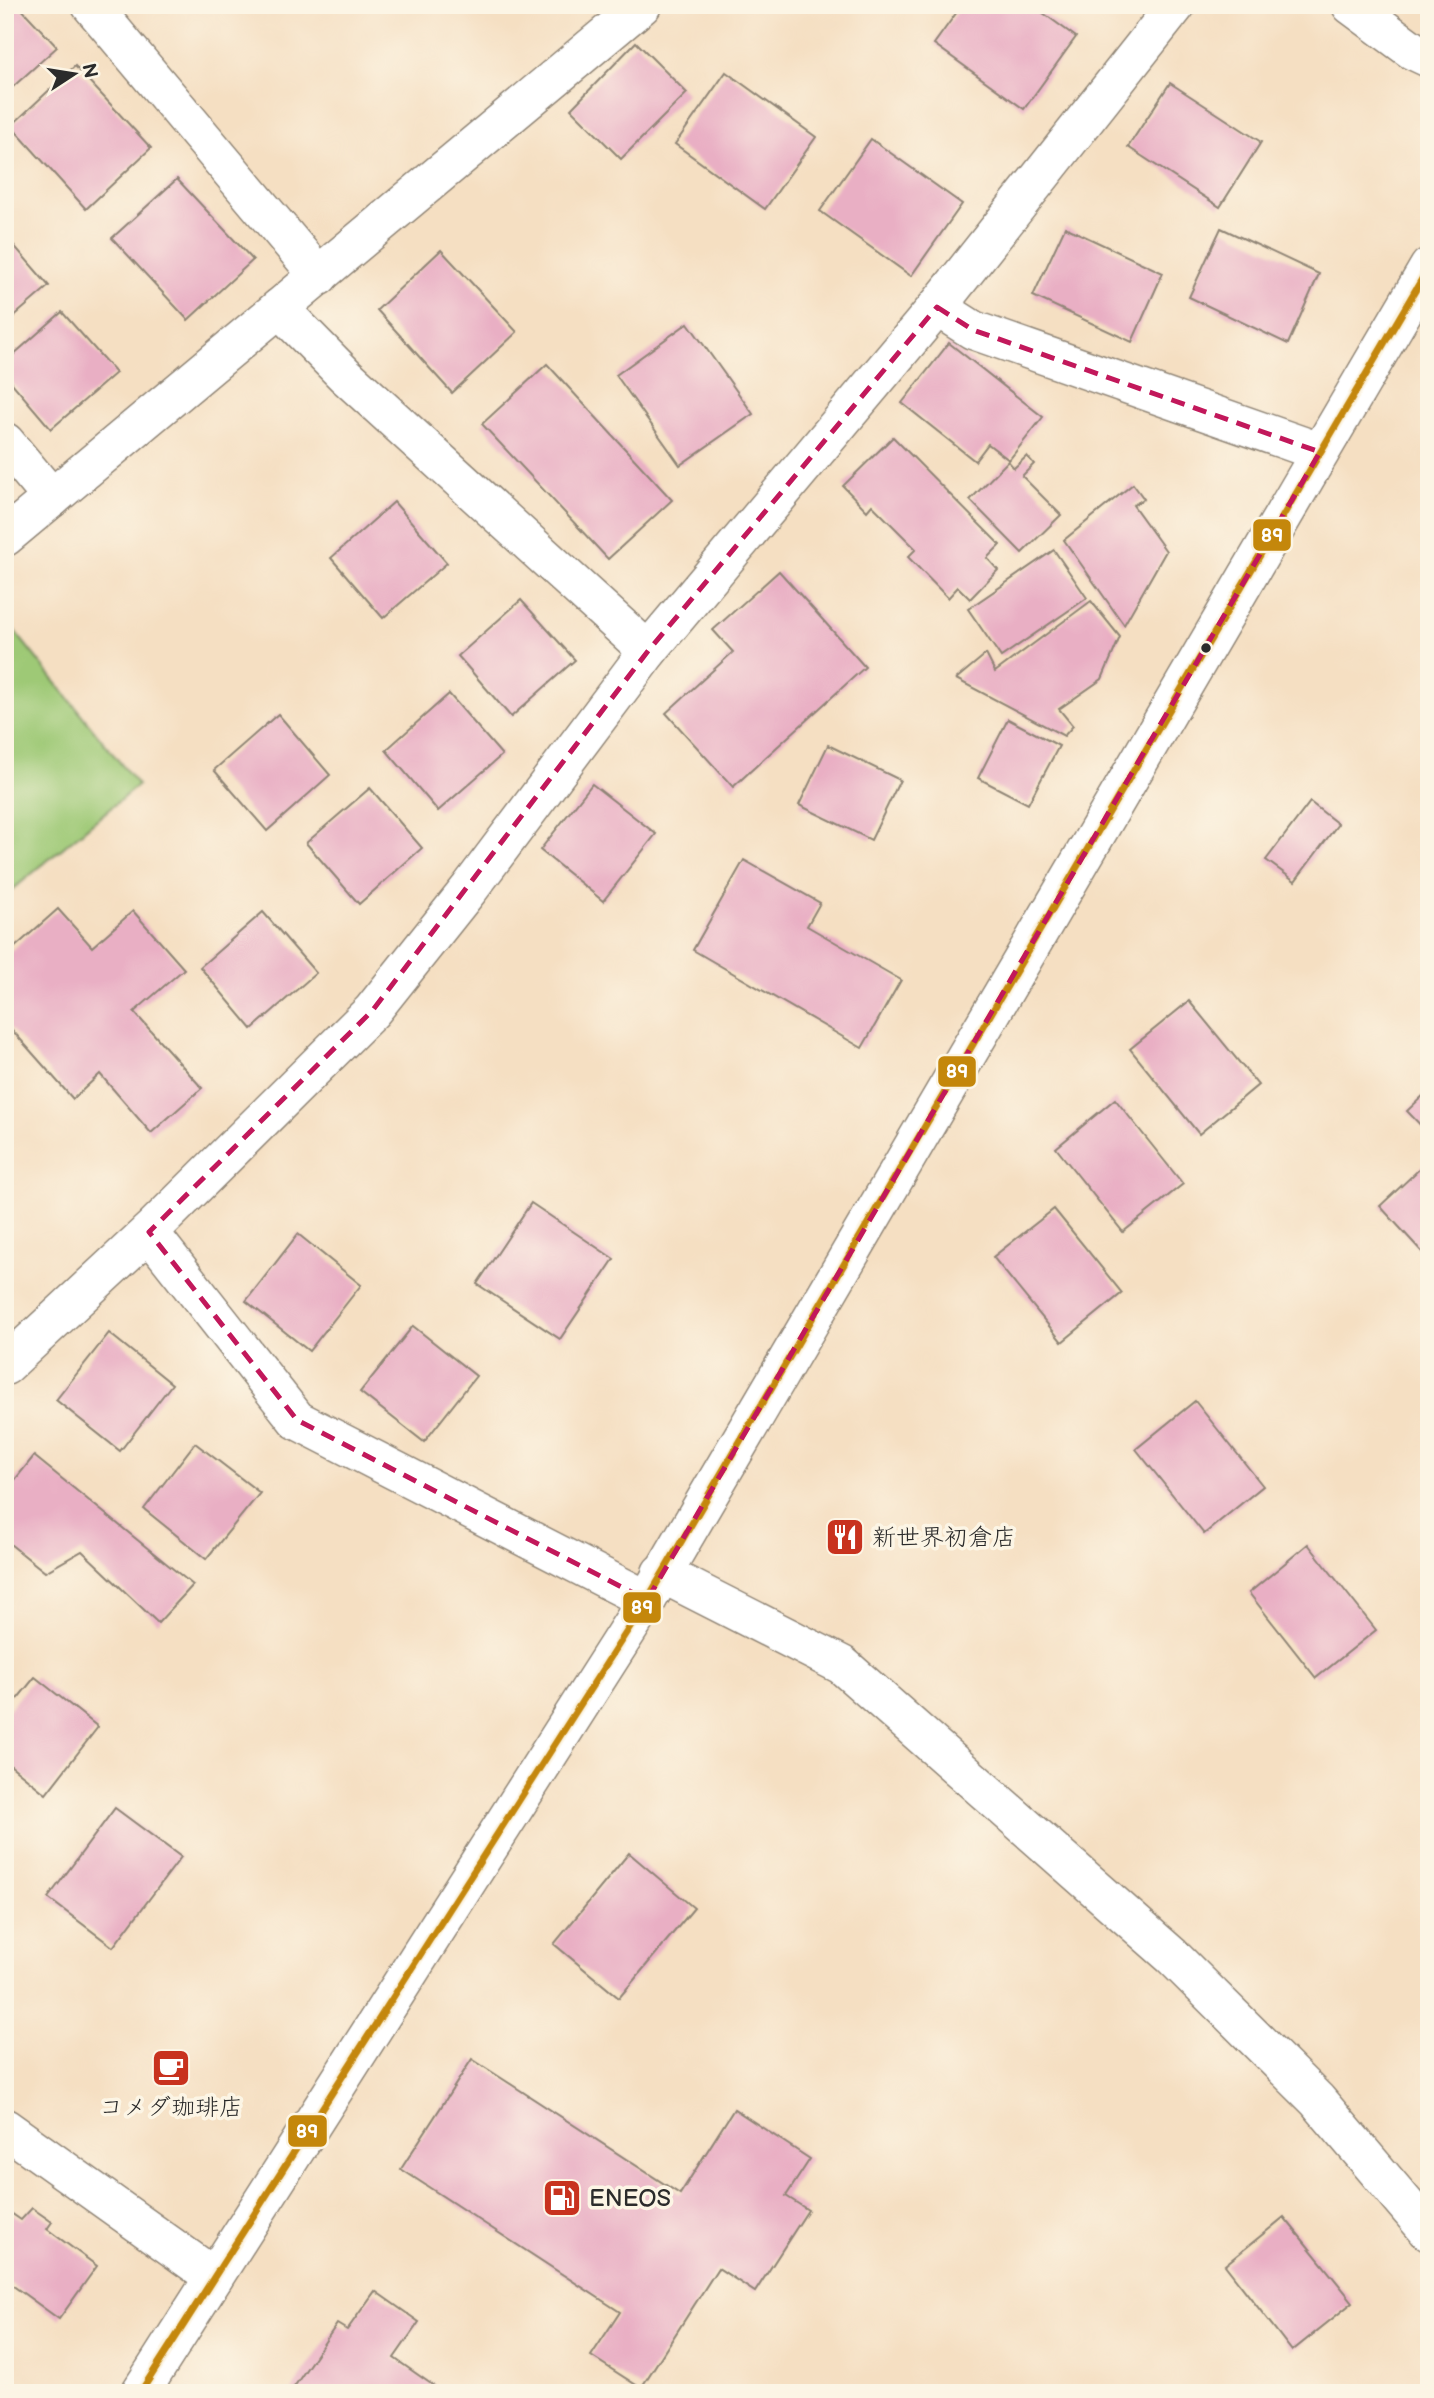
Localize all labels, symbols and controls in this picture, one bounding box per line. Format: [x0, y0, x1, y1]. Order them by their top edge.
north arrow [38, 38, 108, 108]
text: N [76, 61, 102, 80]
line badge: 89 [1252, 518, 1292, 552]
text: 89 [1261, 525, 1283, 548]
unlabelled marker [1199, 641, 1213, 655]
line badge: 89 [937, 1055, 977, 1088]
text: 89 [946, 1061, 968, 1084]
restaurant icon: 新世界初倉店 [824, 1516, 866, 1558]
place label: 新世界初倉店 [872, 1523, 1016, 1552]
line badge: 89 [622, 1591, 662, 1624]
text: 89 [631, 1597, 653, 1620]
cafe icon: コメダ珈琲店 [150, 2047, 192, 2089]
place label: コメダ珈琲店 [99, 2093, 243, 2122]
line badge: 89 [287, 2114, 328, 2148]
text: 89 [296, 2121, 318, 2144]
fuel station icon: ENEOS [541, 2177, 583, 2219]
place label: ENEOS [589, 2184, 671, 2213]

